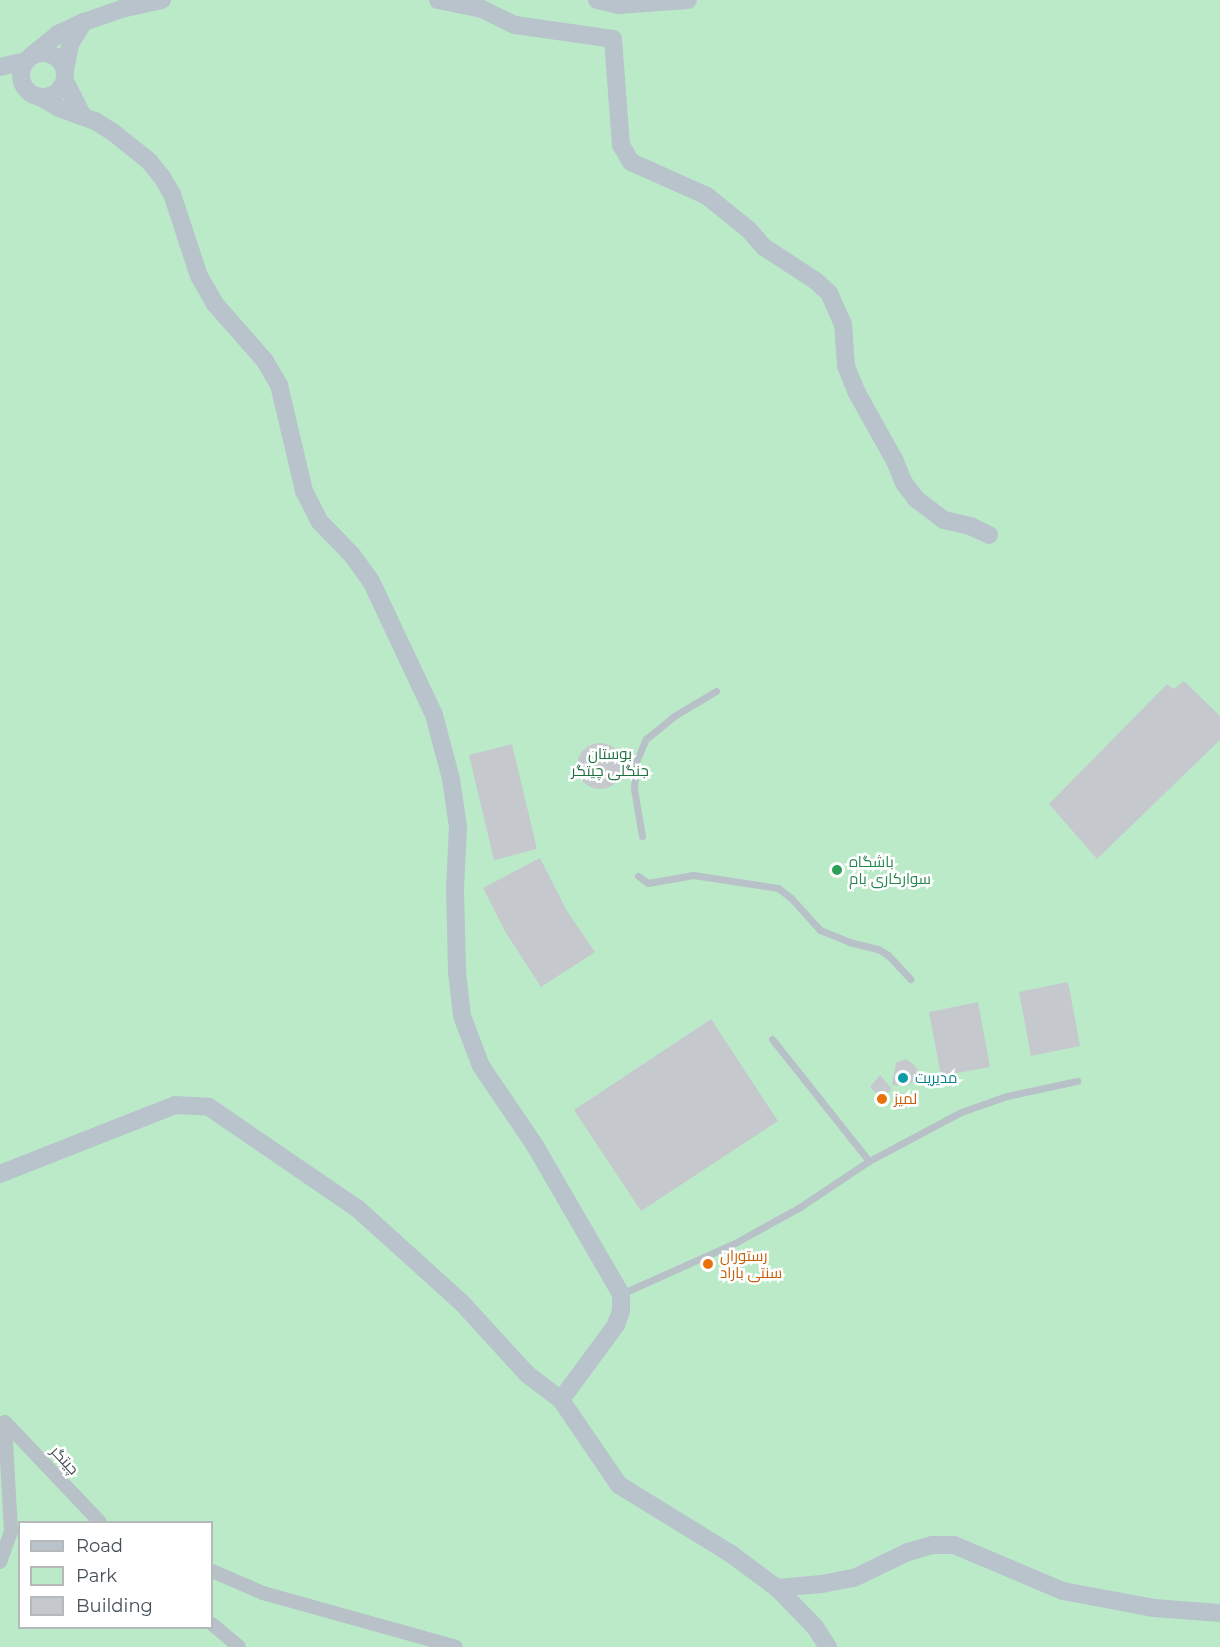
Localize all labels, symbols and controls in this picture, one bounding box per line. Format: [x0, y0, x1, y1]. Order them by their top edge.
park label: بوستان جنگلی چیتگر [571, 744, 649, 779]
place label: باشگاه سوارکاری بام [849, 852, 931, 887]
marker: باشگاه سوارکاری بام [830, 863, 844, 877]
place label: مدیریت [915, 1069, 957, 1087]
marker: مدیریت [896, 1071, 910, 1085]
place label: لمیز [894, 1090, 917, 1108]
marker: لمیز [875, 1092, 889, 1106]
place label: رستوران سنتی باراد [720, 1246, 782, 1281]
marker: رستوران سنتی باراد [701, 1257, 715, 1271]
street label: چیتگر [47, 1442, 83, 1478]
legend [18, 1521, 213, 1629]
text: Road [76, 1535, 123, 1557]
text: Park [76, 1565, 117, 1587]
text: Building [76, 1595, 153, 1617]

